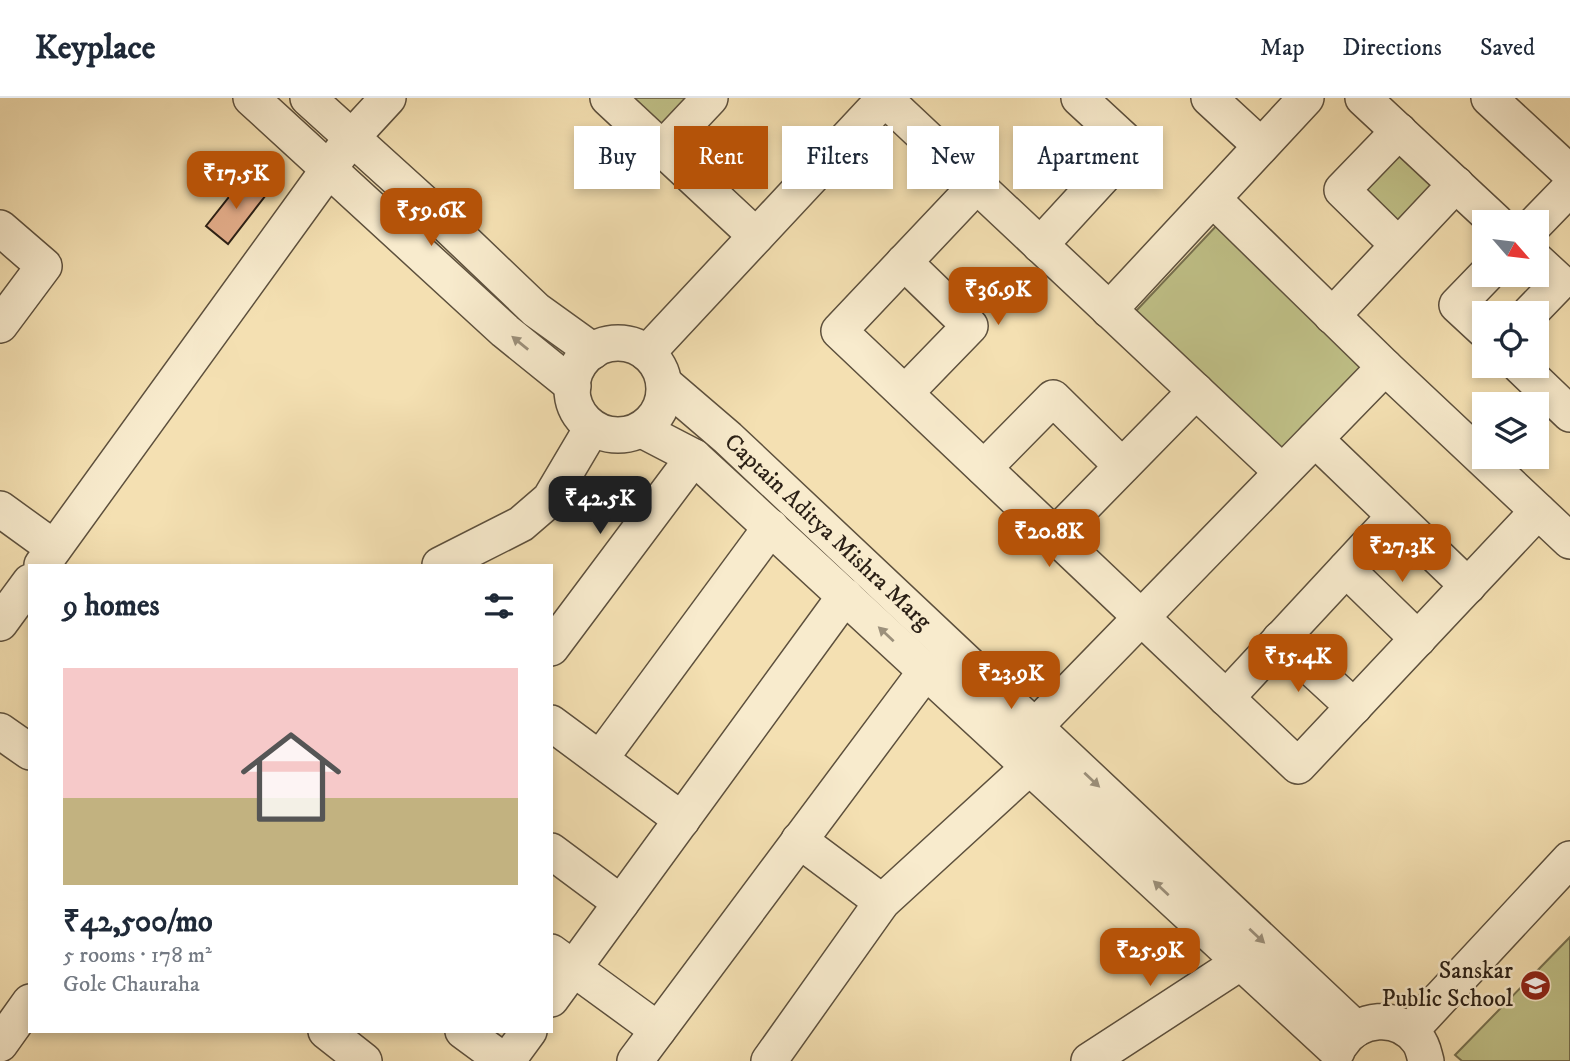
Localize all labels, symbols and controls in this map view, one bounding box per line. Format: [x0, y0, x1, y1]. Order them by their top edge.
text: Keyplace [35, 28, 155, 69]
text: Map [1260, 33, 1305, 63]
text: Directions [1343, 33, 1442, 63]
text: Saved [1480, 33, 1535, 63]
chip: Buy [574, 126, 660, 189]
chip: Rent [674, 126, 768, 189]
chip: Filters [782, 126, 893, 189]
chip: New [907, 126, 999, 189]
chip: Apartment [1013, 126, 1163, 189]
pin: ₹17.5K [179, 152, 293, 211]
text: ₹17.5K [203, 159, 269, 188]
pin: ₹59.6K [374, 188, 488, 248]
text: ₹59.6K [396, 196, 466, 225]
north arrow [1472, 210, 1549, 287]
map controls [1472, 210, 1549, 469]
pin: ₹36.9K [941, 268, 1055, 327]
text: ₹36.9K [965, 275, 1031, 304]
button: locate [1472, 301, 1549, 378]
one-way arrow [512, 336, 529, 351]
button: layers [1472, 392, 1549, 469]
street label: Captain Aditya Mishra Marg [718, 427, 938, 637]
pin: ₹42.5K [543, 476, 657, 536]
text: ₹42.5K [565, 484, 635, 513]
pin: ₹20.8K [992, 510, 1106, 569]
text: ₹20.8K [1014, 517, 1084, 546]
pin: ₹27.3K [1345, 524, 1459, 584]
text: ₹27.3K [1369, 532, 1435, 561]
icon: filters [480, 587, 518, 625]
text: 9 homes [63, 588, 160, 625]
one-way arrow [877, 626, 895, 642]
pin: ₹15.4K [1241, 634, 1355, 694]
text: ₹15.4K [1264, 642, 1332, 671]
pin: ₹23.9K [954, 652, 1068, 711]
text: ₹23.9K [978, 659, 1044, 688]
icon: home [228, 714, 354, 840]
one-way arrow [1083, 772, 1100, 788]
one-way arrow [1152, 880, 1170, 896]
text: ₹42,500/mo [63, 904, 213, 941]
pin: ₹25.9K [1093, 928, 1207, 988]
one-way arrow [1248, 928, 1265, 944]
text: ₹25.9K [1116, 936, 1184, 965]
text: 5 rooms · 178 m² [63, 941, 212, 970]
place label: Sanskar Public School [1382, 956, 1514, 1014]
school or university icon: Sanskar Public School [1519, 968, 1553, 1002]
text: Gole Chauraha [63, 970, 200, 999]

